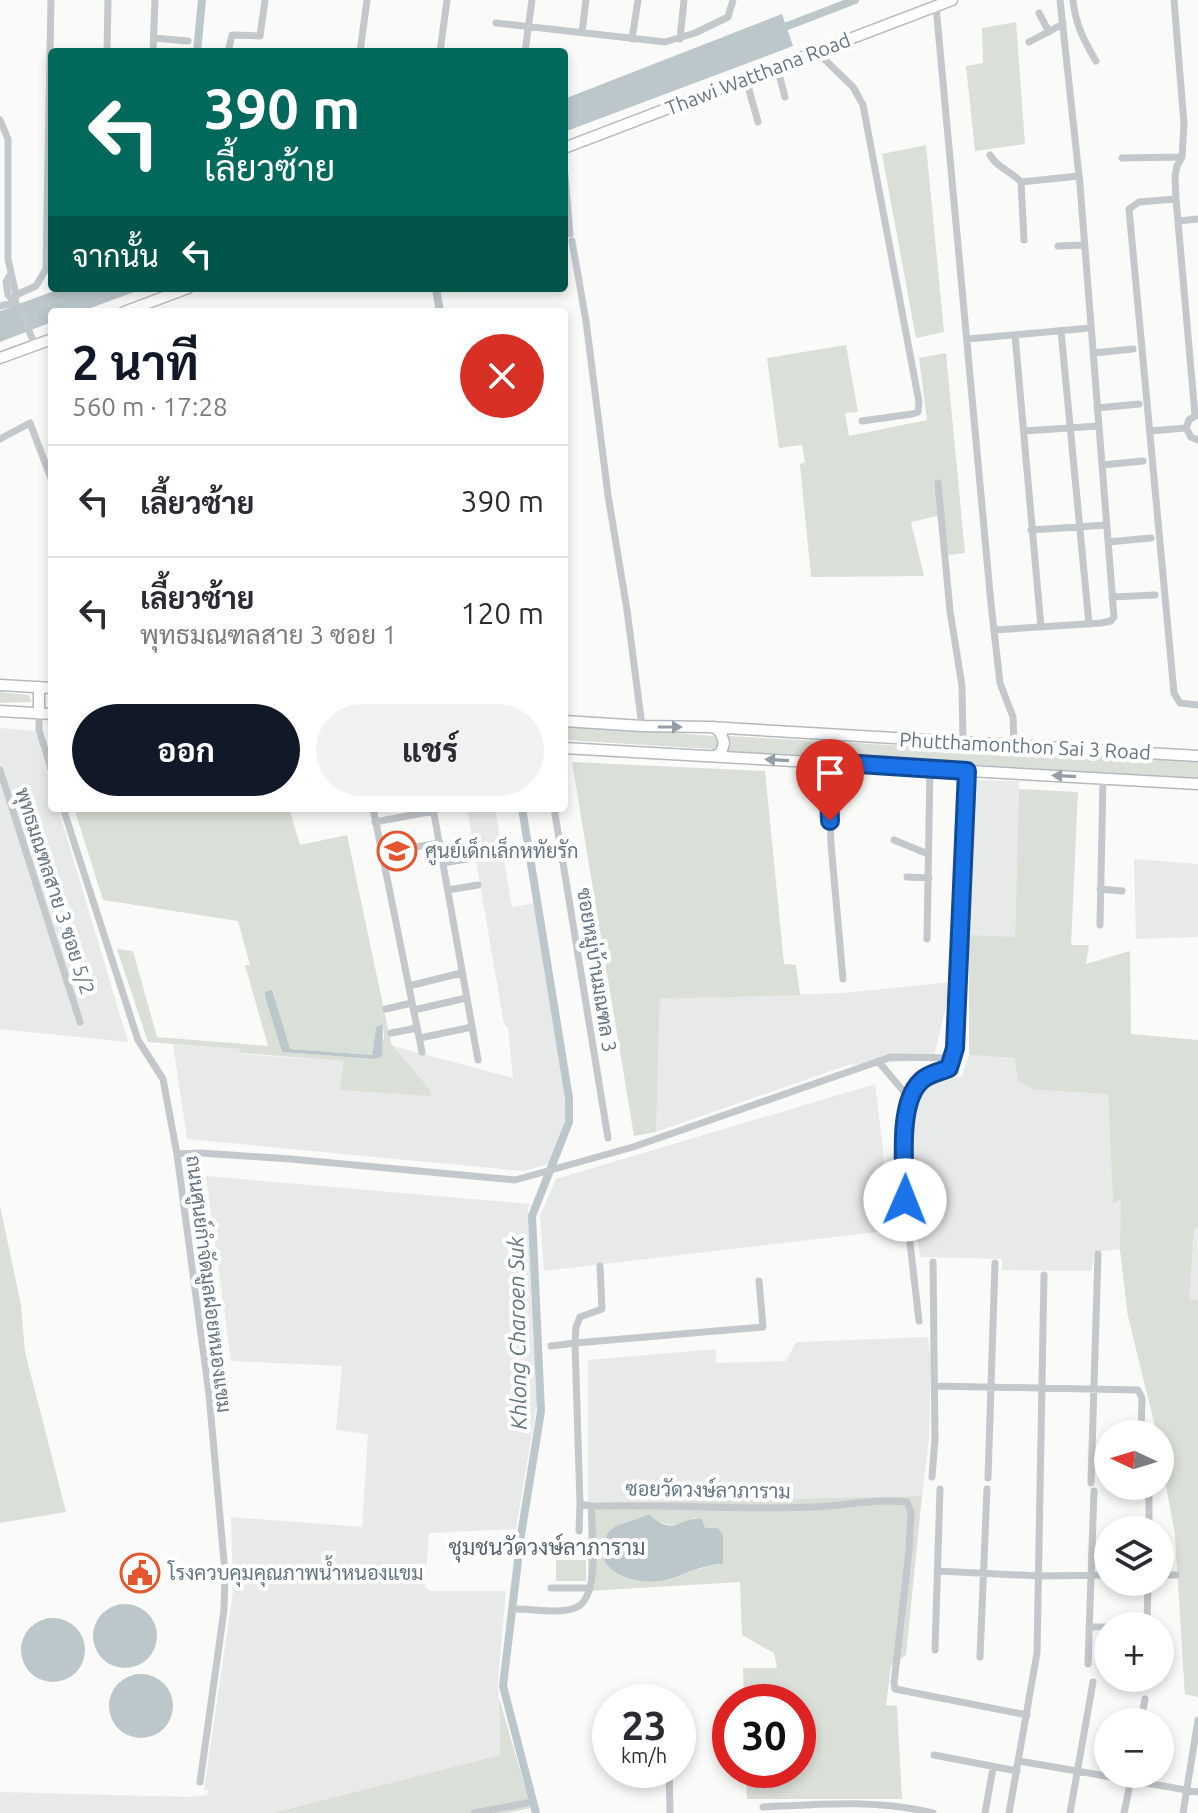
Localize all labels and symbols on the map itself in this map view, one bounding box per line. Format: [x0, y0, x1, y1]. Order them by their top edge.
street label: Thawi Watthana Road [662, 28, 853, 119]
one-way arrow [658, 721, 683, 733]
street label: Phutthamonthon Sai 3 Road [899, 727, 1151, 764]
pin [796, 739, 864, 821]
one-way arrow [764, 753, 789, 766]
one-way arrow [1051, 769, 1076, 782]
street label: พุทธมณฑลสาย 3 ซอย 5/2 [8, 784, 100, 998]
school or university icon: ศูนย์เด็กเล็กหทัยรัก [376, 830, 418, 872]
place label: ศูนย์เด็กเล็กหทัยรัก [425, 836, 579, 866]
street label: ซอยหมู่บ้านมณฑล 3 [569, 886, 622, 1055]
street label: ถนนศูนย์กำจัดมูลฝอยหนองแขม [178, 1154, 239, 1414]
position arrow [863, 1158, 947, 1242]
water label: Khlong Charoen Suk [502, 1235, 531, 1430]
north arrow [1094, 1420, 1174, 1500]
street label: ซอยวัดวงษ์ลาภาราม [625, 1475, 791, 1502]
district label: ชุมชนวัดวงษ์ลาภาราม [448, 1533, 646, 1563]
public building icon: โรงควบคุมคุณภาพน้ำหนองแขม [119, 1552, 161, 1594]
place label: โรงควบคุมคุณภาพน้ำหนองแขม [167, 1555, 423, 1587]
speed limit sign: 30 [712, 1684, 816, 1788]

